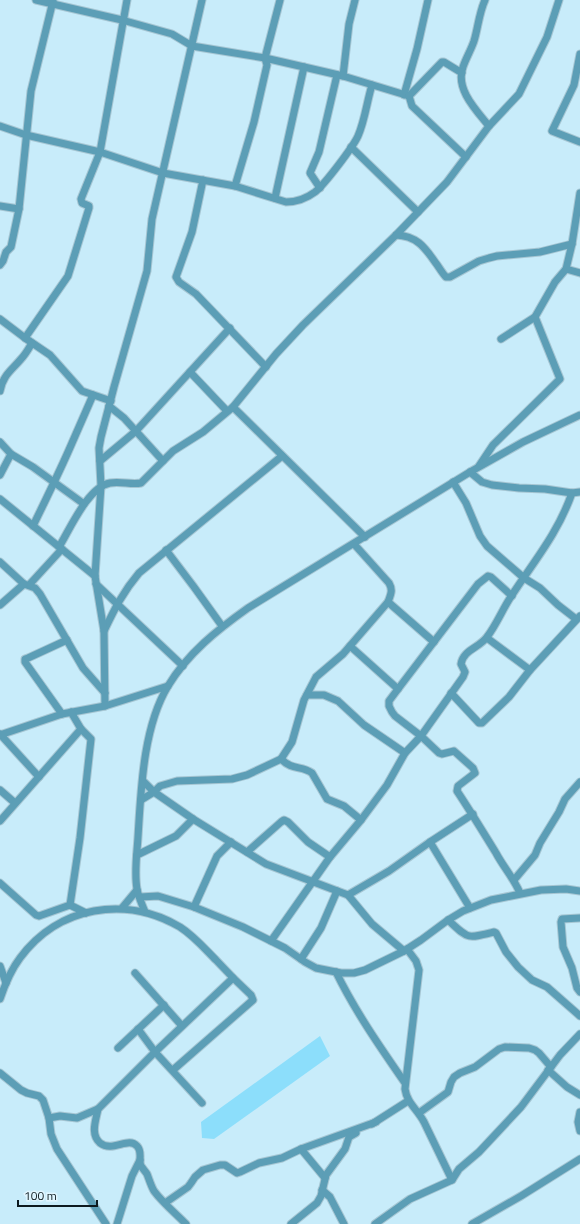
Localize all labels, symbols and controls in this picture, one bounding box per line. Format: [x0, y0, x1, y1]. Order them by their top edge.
scale bar [18, 1182, 97, 1208]
text: 100 m [24, 1186, 57, 1205]

